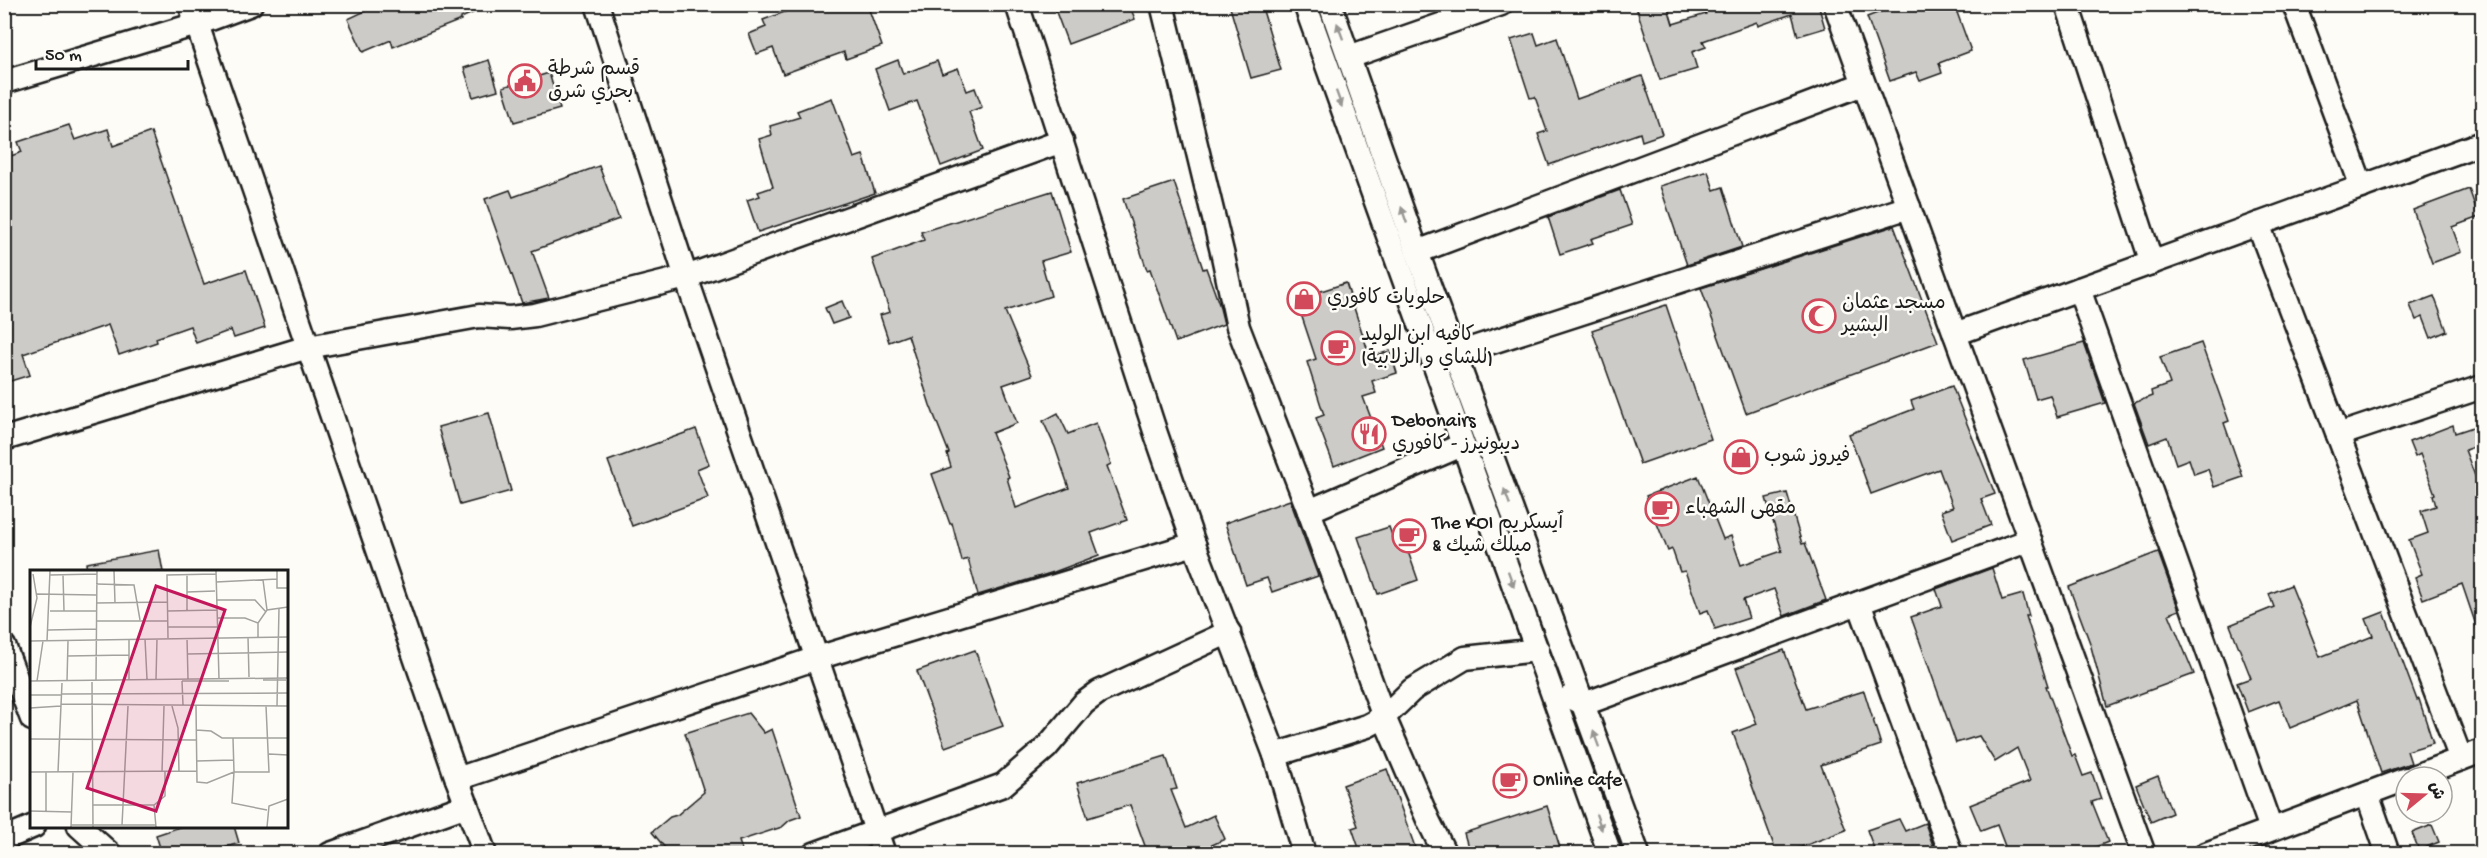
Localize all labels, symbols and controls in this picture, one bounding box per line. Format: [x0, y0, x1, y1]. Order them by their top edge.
one-way arrow [1334, 22, 1344, 40]
scale bar [36, 33, 188, 71]
text: 50 m [45, 46, 82, 67]
place label: قسم شرطة بحري شرق [548, 58, 640, 105]
public building icon: قسم شرطة بحري شرق [507, 63, 543, 99]
one-way arrow [1334, 90, 1344, 108]
one-way arrow [1399, 206, 1409, 224]
shop icon: حلويات كافوري [1286, 281, 1322, 317]
place label: حلويات كافوري [1327, 287, 1445, 311]
place label: مسجد عثمان البشير [1840, 292, 1946, 339]
mosque icon: مسجد عثمان البشير [1801, 298, 1837, 334]
place label: كافيه ابن الوليد (للشاي و الزلابية) [1361, 324, 1493, 371]
cafe icon: كافيه ابن الوليد (للشاي و الزلابية) [1320, 330, 1356, 366]
place label: Debonairs ديبونيرز - كافوري [1390, 411, 1520, 457]
restaurant icon: Debonairs ديبونيرز - كافوري [1351, 416, 1387, 452]
shop icon: فيروز شوب [1723, 439, 1759, 475]
place label: فيروز شوب [1764, 445, 1850, 469]
one-way arrow [1501, 488, 1511, 506]
cafe icon: مقهى الشهباء [1644, 491, 1680, 527]
place label: مقهى الشهباء [1685, 497, 1796, 521]
place label: The KOI ٱيسكريم & ميلك شيك [1431, 510, 1564, 559]
cafe icon: The KOI ٱيسكريم & ميلك شيك [1391, 518, 1427, 554]
inset map [30, 570, 288, 828]
one-way arrow [1507, 570, 1516, 588]
one-way arrow [1591, 730, 1601, 748]
cafe icon: Online cafe [1492, 763, 1528, 799]
north arrow [2394, 765, 2454, 825]
place label: Online cafe [1533, 770, 1623, 793]
text: ش [2423, 780, 2447, 803]
one-way arrow [1594, 813, 1604, 831]

